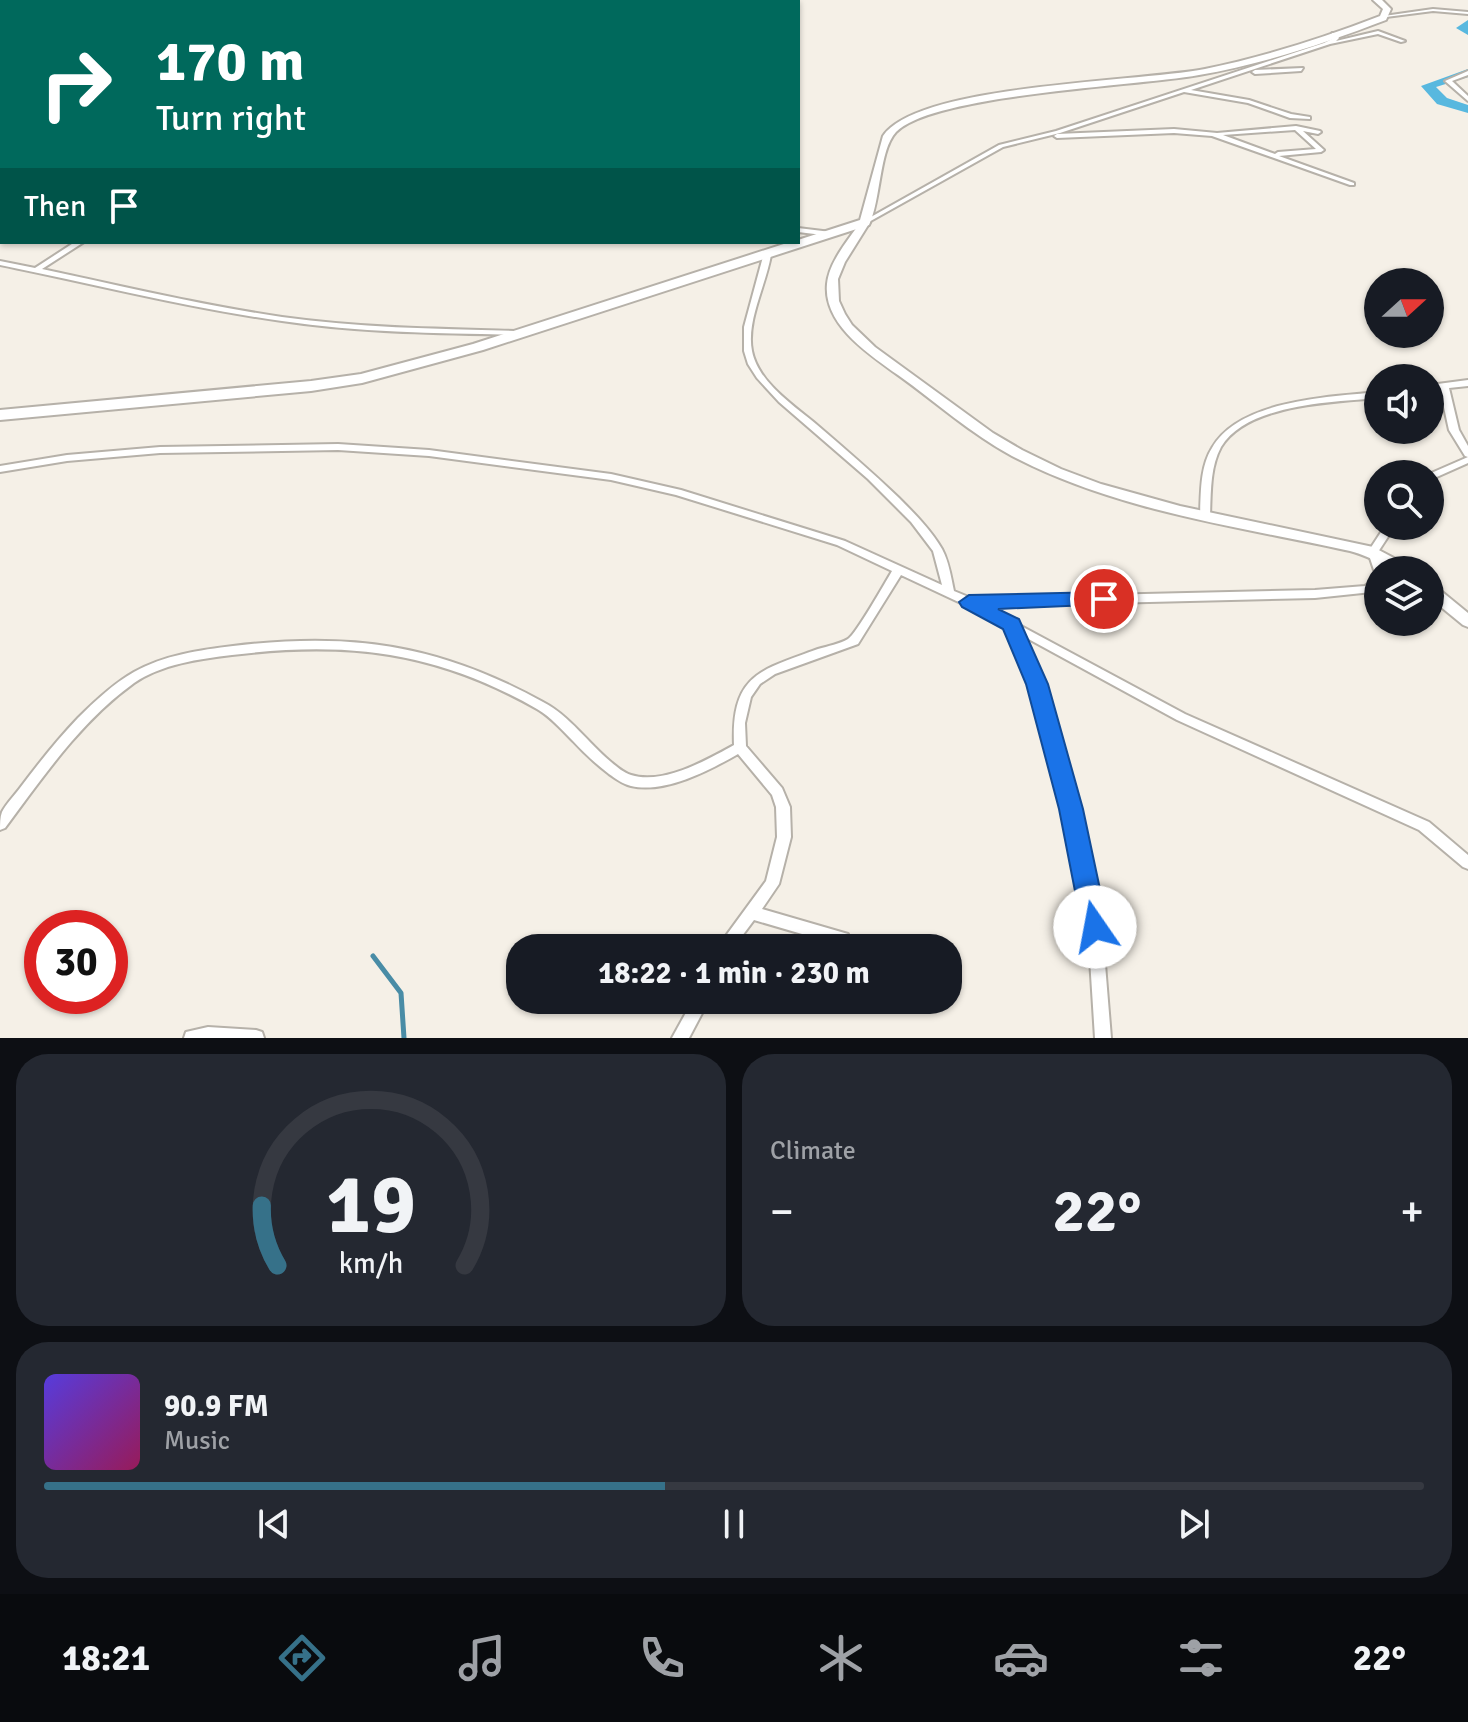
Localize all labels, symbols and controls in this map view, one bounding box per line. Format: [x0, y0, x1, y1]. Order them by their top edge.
text: 170 m [156, 27, 304, 96]
icon: right [24, 32, 128, 136]
text: Turn right [156, 96, 306, 141]
icon: arrive [102, 184, 146, 228]
text: Then [24, 188, 86, 225]
north arrow [1364, 268, 1444, 348]
map controls [1364, 268, 1444, 636]
button: sound [1364, 364, 1444, 444]
button: search [1364, 460, 1444, 540]
button: layers [1364, 556, 1444, 636]
pin [1070, 565, 1138, 633]
icon: arrive [1082, 577, 1126, 621]
position arrow [1053, 885, 1137, 969]
speed limit sign: 30 [24, 910, 128, 1014]
text: 18:22 · 1 min · 230 m [598, 955, 870, 992]
text: Climate [770, 1135, 856, 1167]
text: 19 [326, 1154, 416, 1256]
text: 22° [1053, 1175, 1141, 1249]
text: − [770, 1185, 794, 1239]
text: + [1400, 1185, 1424, 1239]
text: km/h [339, 1246, 403, 1281]
text: 90.9 FM [164, 1388, 269, 1425]
text: Music [164, 1425, 230, 1457]
icon: previous [252, 1502, 296, 1546]
icon: pause [712, 1502, 756, 1546]
icon: next [1172, 1502, 1216, 1546]
icon: directions [274, 1630, 330, 1686]
icon: music [454, 1630, 510, 1686]
icon: phone [634, 1630, 690, 1686]
icon: climate [813, 1630, 869, 1686]
icon: car [993, 1630, 1049, 1686]
icon: filters [1173, 1630, 1229, 1686]
text: 18:21 [62, 1636, 150, 1681]
text: 22° [1353, 1636, 1406, 1681]

